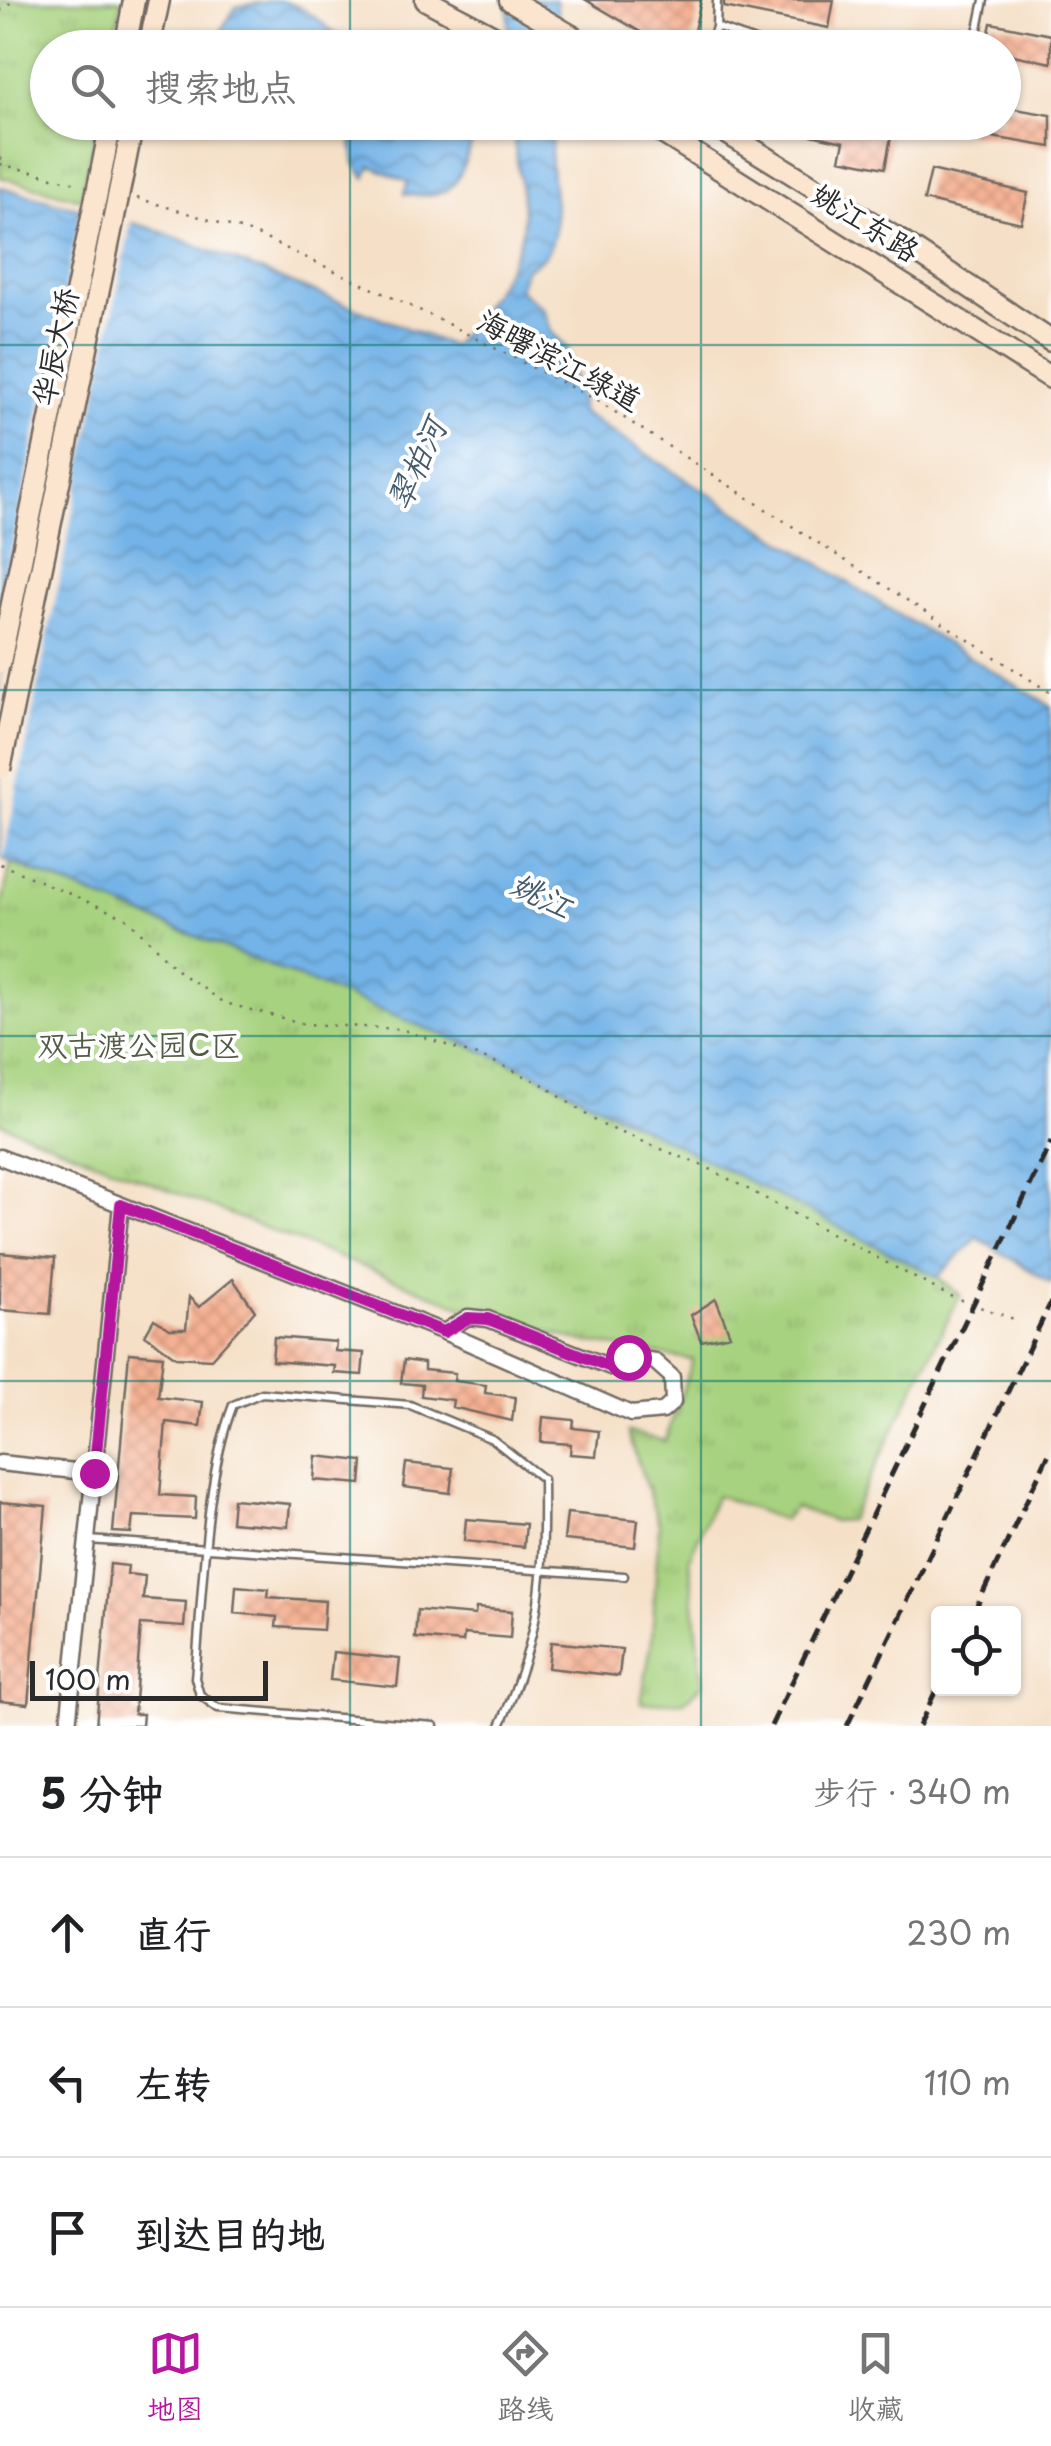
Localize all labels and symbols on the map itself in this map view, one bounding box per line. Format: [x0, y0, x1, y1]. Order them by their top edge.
street label: 姚江东路 [804, 170, 929, 272]
street label: 华辰大桥 [19, 283, 88, 410]
street label: 海曙滨江绿道 [470, 297, 650, 421]
water label: 翠柏河 [373, 405, 459, 517]
water label: 姚江 [503, 859, 583, 931]
park label: 双古渡公园C区 [37, 1021, 241, 1066]
route start [606, 1335, 652, 1381]
route end [72, 1451, 118, 1497]
scale bar [30, 1656, 268, 1700]

